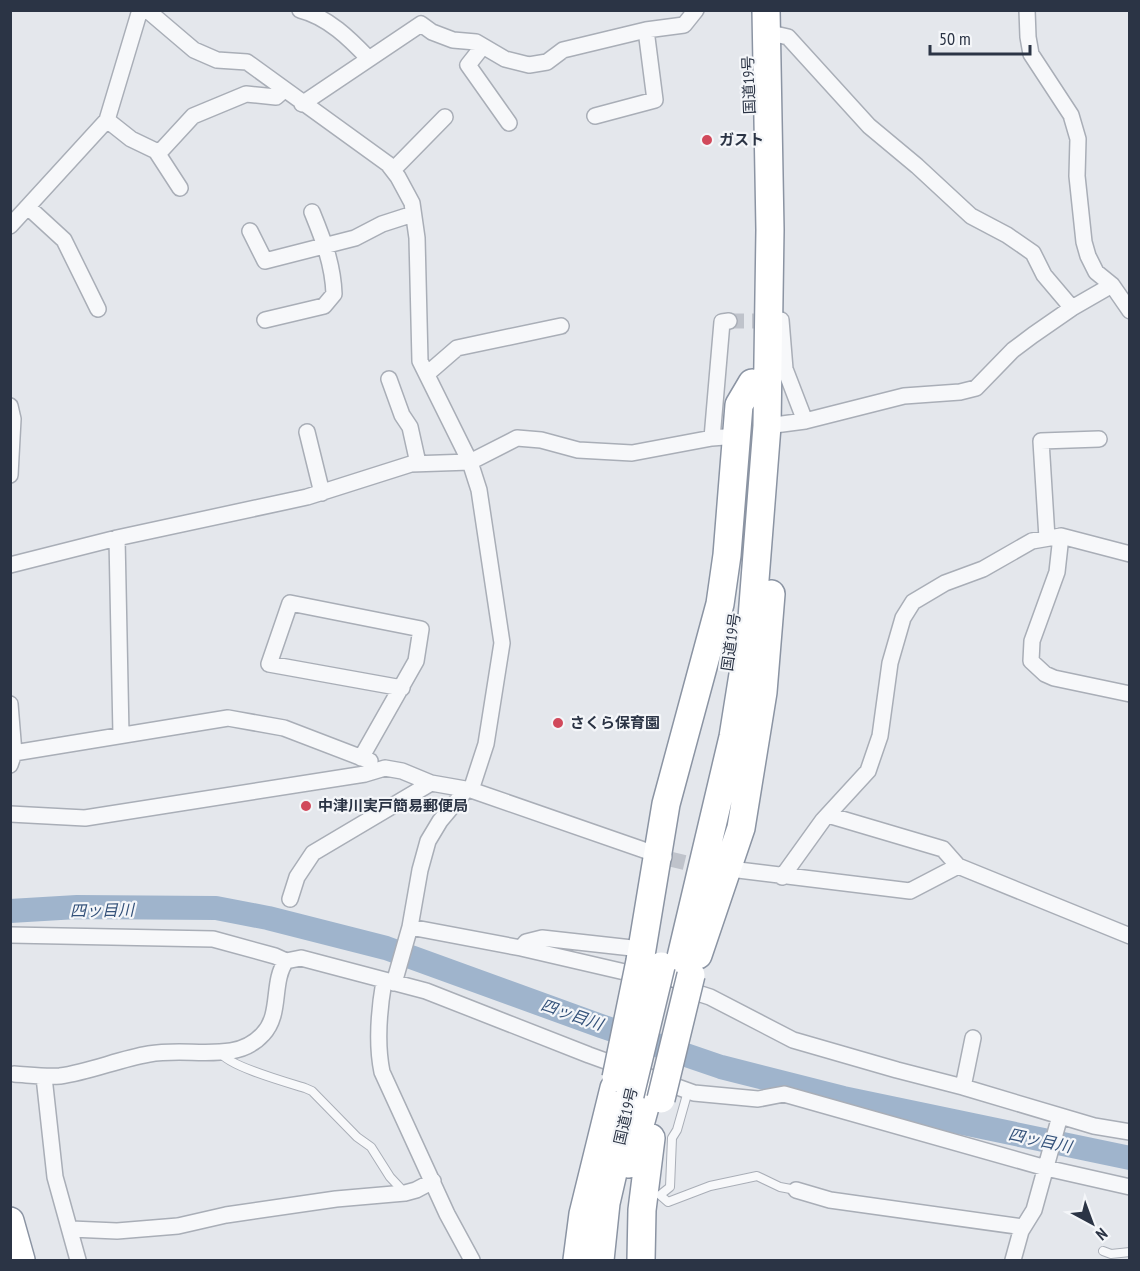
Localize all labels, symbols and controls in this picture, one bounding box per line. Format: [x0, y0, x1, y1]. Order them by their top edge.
scale bar [930, 18, 1030, 56]
text: 50 m [939, 27, 971, 50]
street label: 国道19号 [738, 55, 759, 115]
place label: ガスト [719, 130, 764, 149]
marker: ガスト [700, 133, 714, 147]
street label: 国道19号 [717, 612, 744, 672]
place label: さくら保育園 [570, 713, 660, 732]
marker: さくら保育園 [551, 716, 565, 730]
place label: 中津川実戸簡易郵便局 [318, 796, 468, 815]
marker: 中津川実戸簡易郵便局 [299, 799, 313, 813]
water label: 四ッ目川 [70, 899, 136, 921]
water label: 四ッ目川 [538, 994, 607, 1035]
street label: 国道19号 [610, 1085, 641, 1147]
water label: 四ッ目川 [1007, 1124, 1075, 1157]
north arrow [1062, 1193, 1122, 1253]
text: N [1092, 1224, 1112, 1245]

